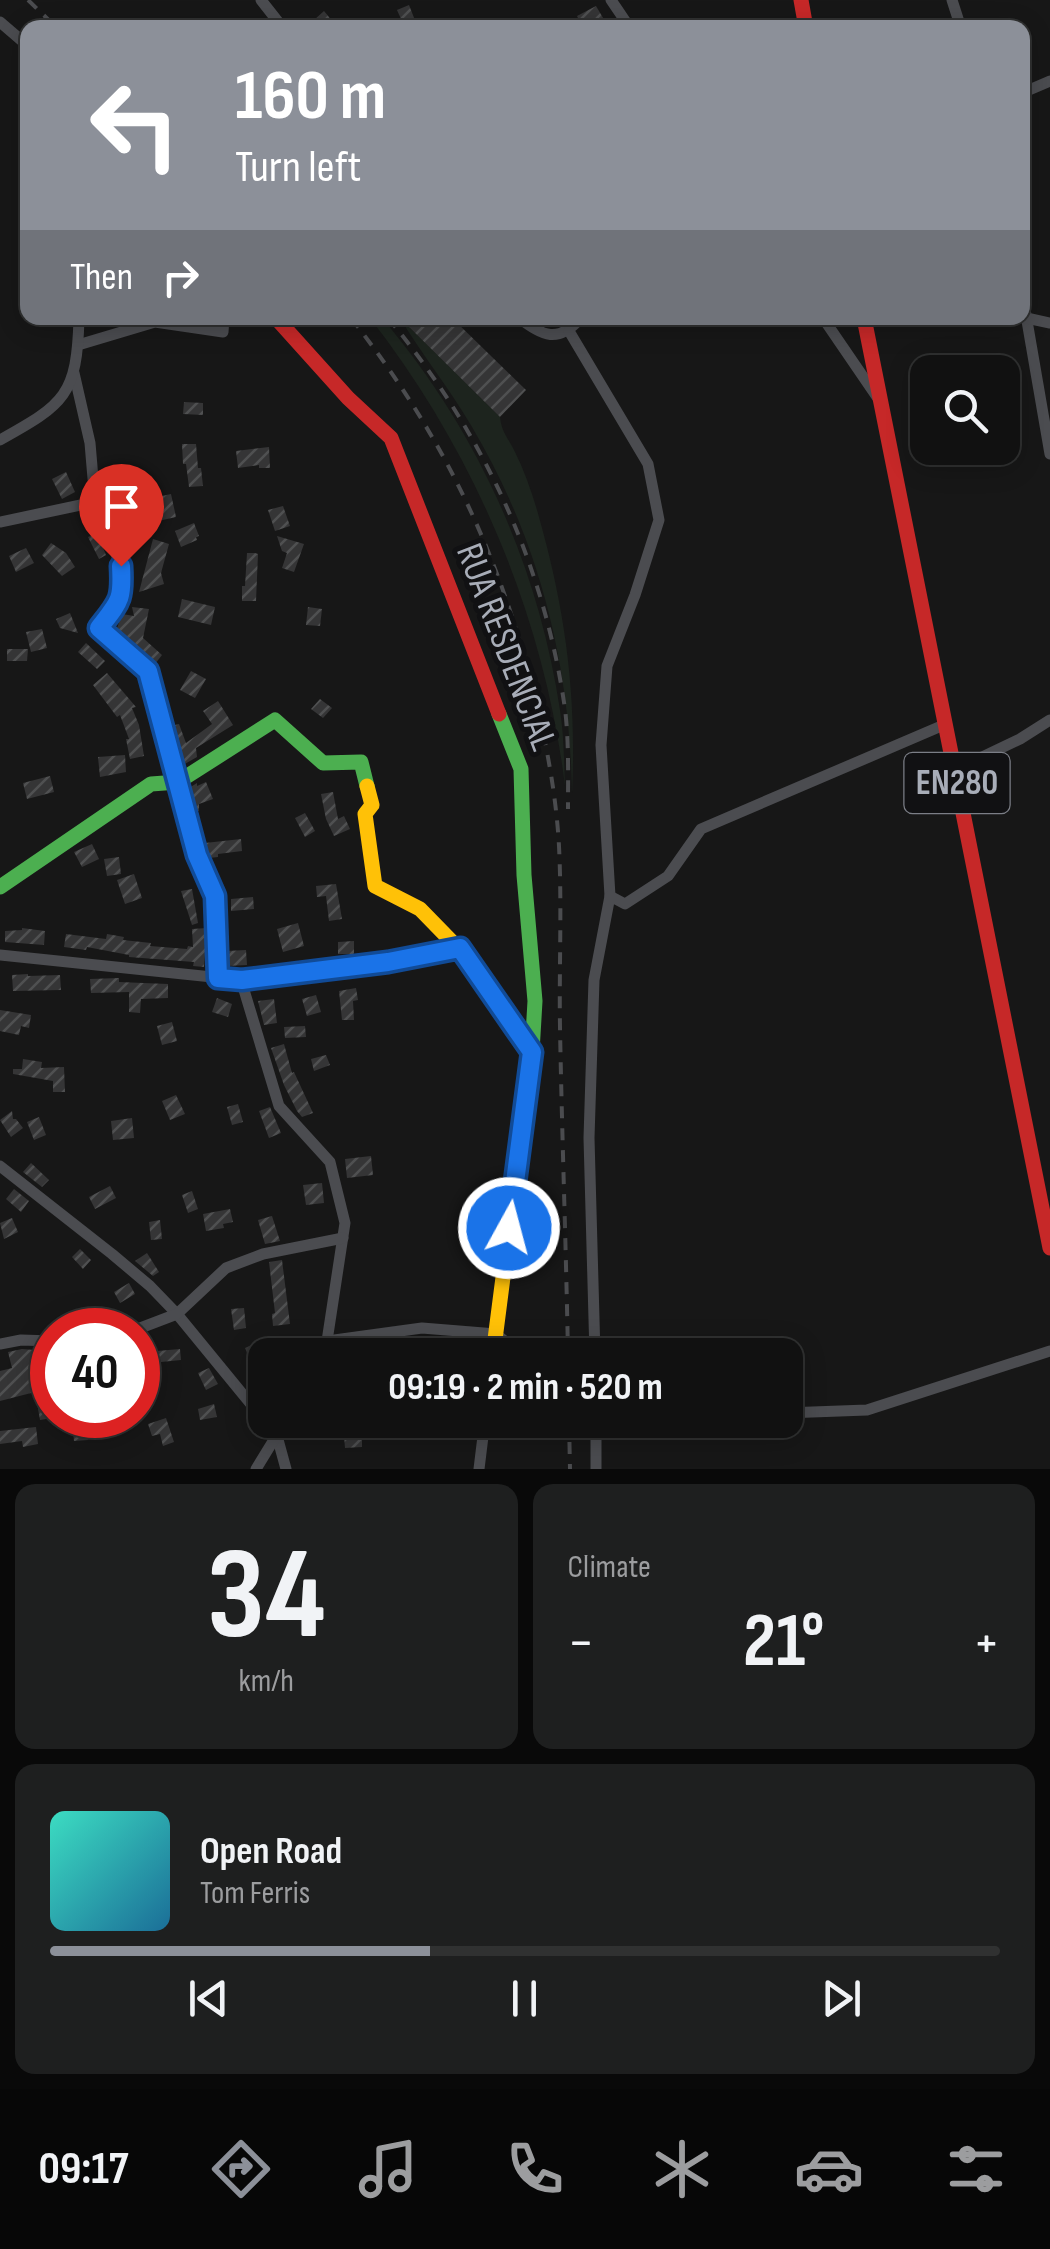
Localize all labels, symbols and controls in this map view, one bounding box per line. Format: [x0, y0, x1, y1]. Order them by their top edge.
text: 160 m [235, 55, 386, 139]
icon: left [70, 60, 200, 190]
text: Turn left [235, 140, 361, 195]
icon: right [153, 250, 208, 305]
text: Then [70, 255, 133, 300]
map controls [910, 355, 1020, 465]
button: search [910, 355, 1020, 465]
pin [79, 464, 164, 567]
icon: arrive [94, 479, 149, 534]
street label: RUA RESDENCIAL [446, 537, 566, 757]
road number: EN280 [904, 753, 1010, 813]
position arrow [457, 1176, 561, 1280]
speed limit sign: 40 [30, 1308, 160, 1438]
text: 09:19 · 2 min · 520 m [388, 1365, 663, 1410]
text: 34 [207, 1519, 326, 1675]
text: Climate [568, 1548, 651, 1587]
text: 21° [743, 1597, 824, 1688]
text: − [568, 1610, 594, 1677]
text: + [973, 1610, 1000, 1677]
text: km/h [239, 1662, 294, 1701]
text: Open Road [200, 1829, 342, 1874]
text: Tom Ferris [200, 1874, 310, 1913]
icon: previous [181, 1971, 236, 2026]
icon: pause [497, 1971, 552, 2026]
icon: next [814, 1971, 869, 2026]
icon: directions [206, 2134, 276, 2204]
icon: music [353, 2134, 423, 2204]
icon: phone [500, 2134, 570, 2204]
icon: climate [647, 2134, 717, 2204]
icon: car [794, 2134, 864, 2204]
icon: filters [941, 2134, 1011, 2204]
text: 09:17 [39, 2142, 128, 2197]

